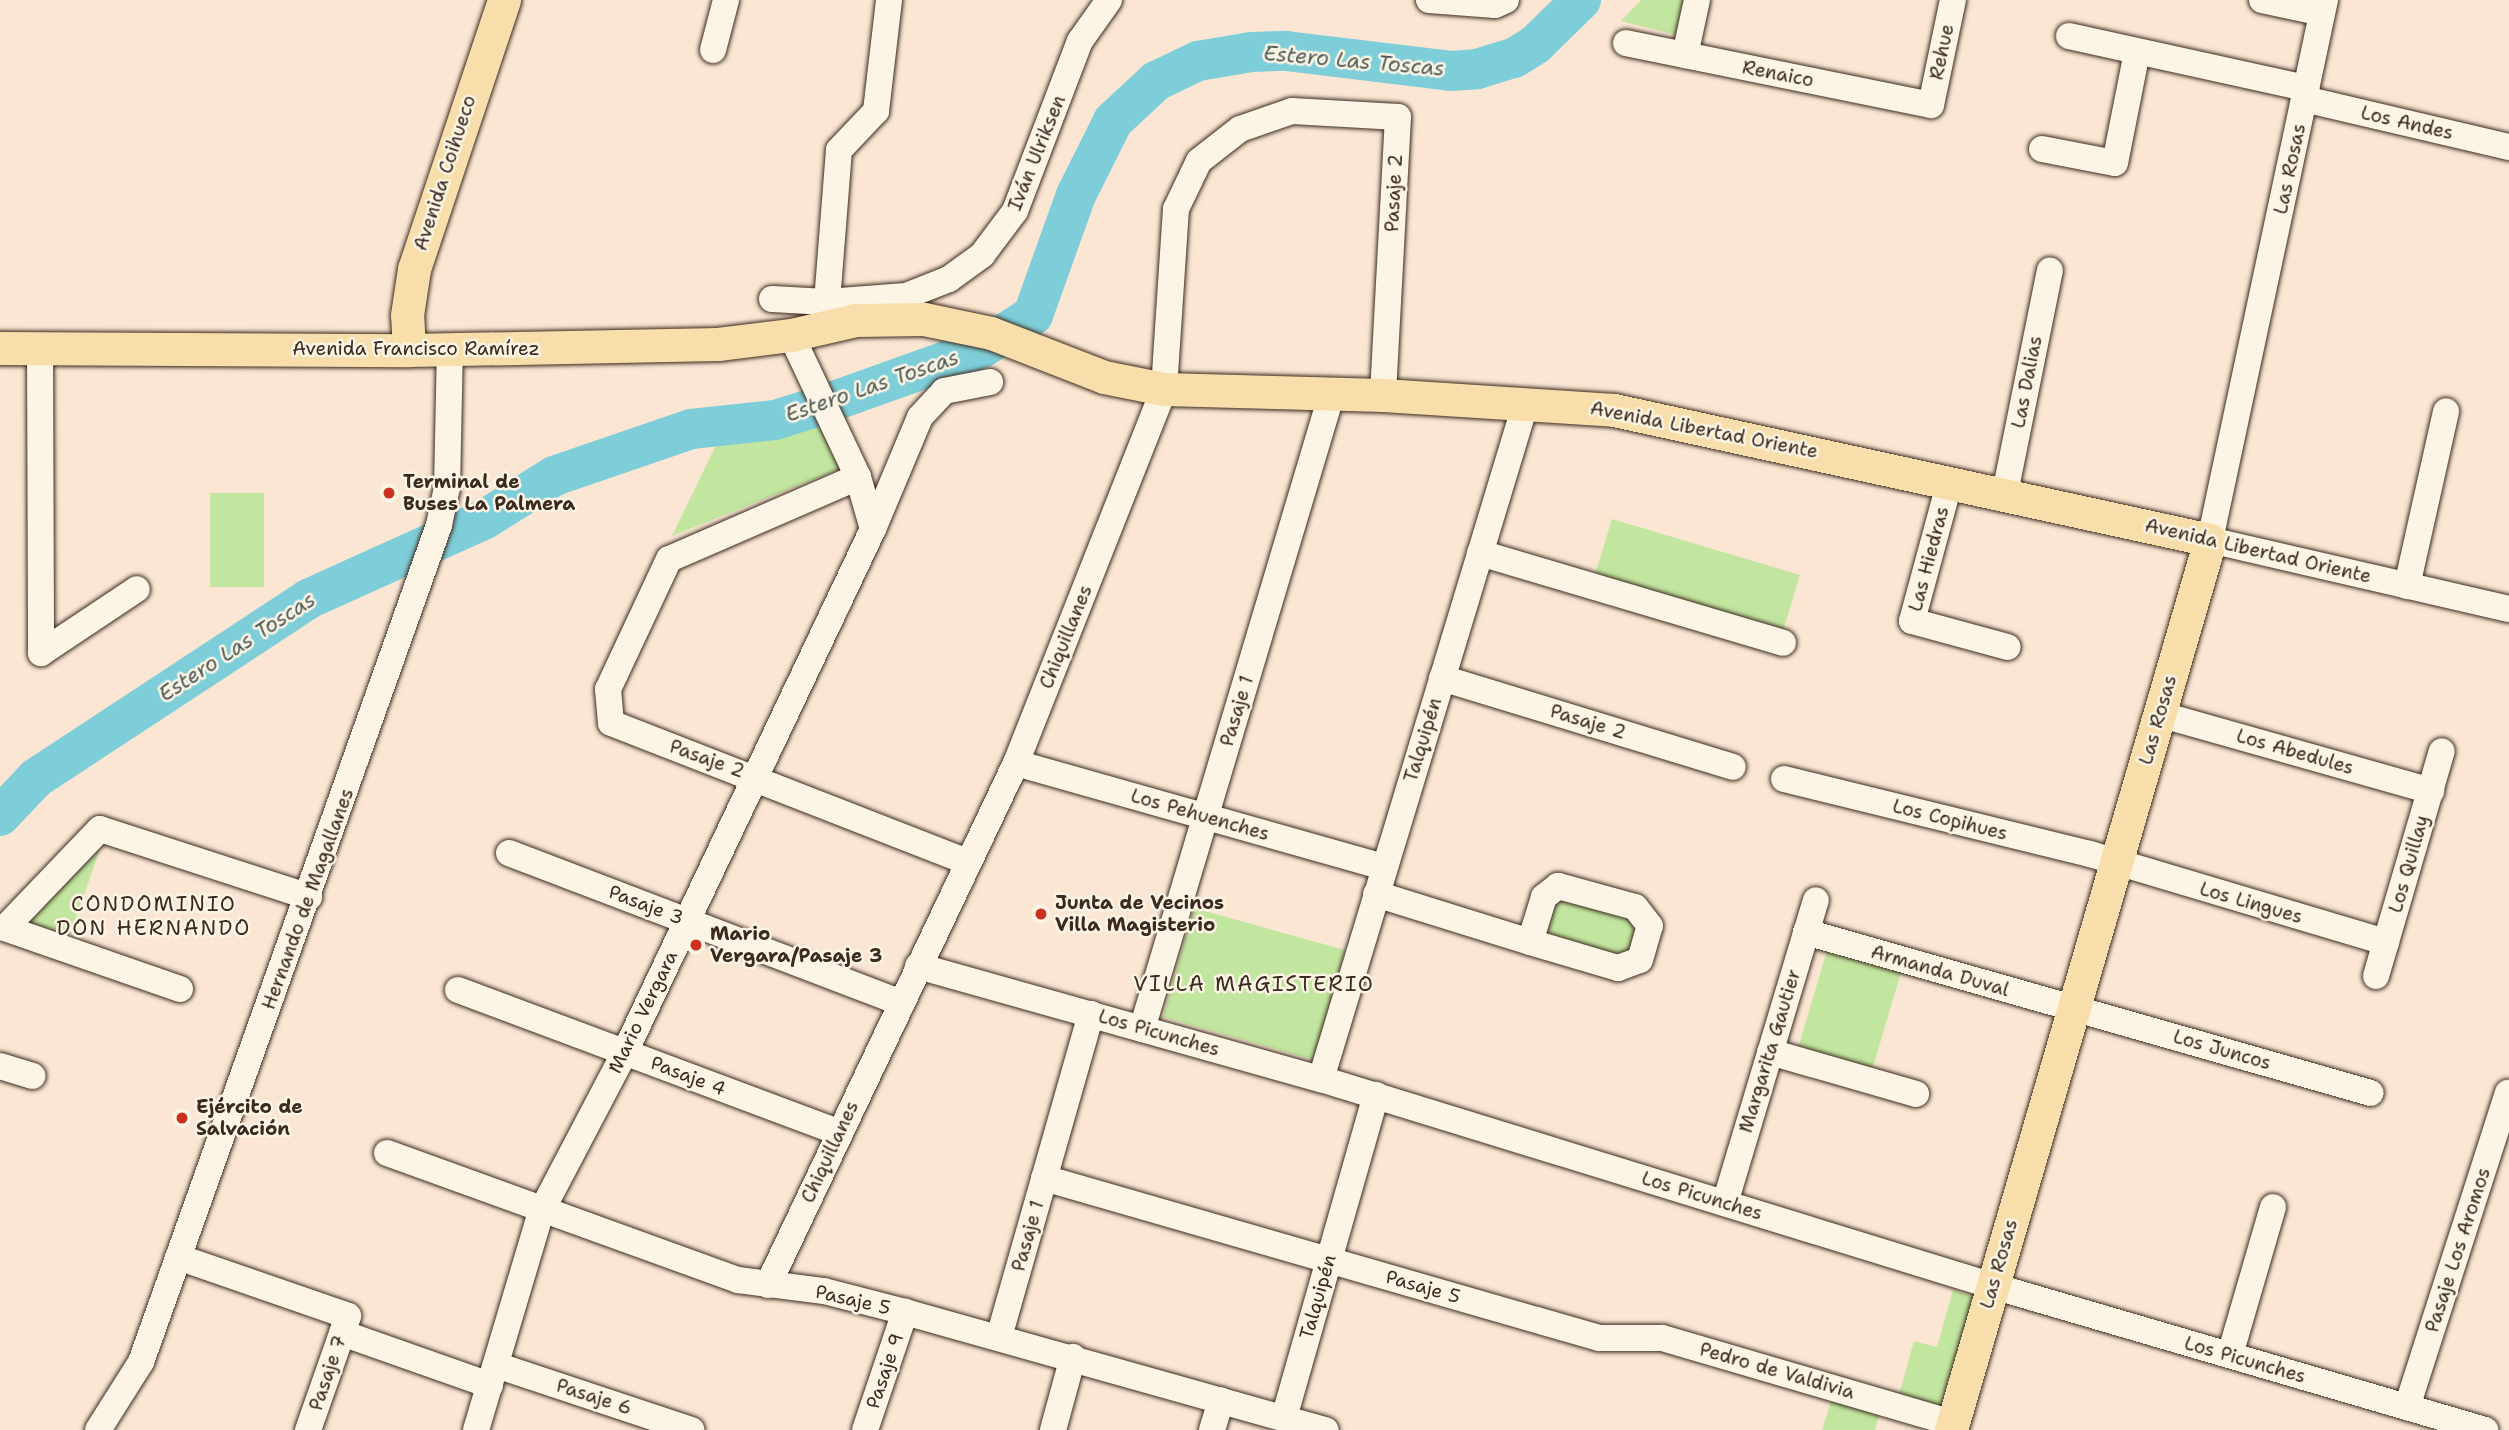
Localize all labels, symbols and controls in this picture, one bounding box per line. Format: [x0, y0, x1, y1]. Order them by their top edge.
street label: Rehue [1925, 22, 1959, 82]
water label: Estero Las Toscas [1262, 41, 1446, 81]
street label: Renaico [1740, 56, 1816, 92]
street label: Avenida Coihueco [409, 92, 481, 254]
street label: Iván Ulriksen [1003, 92, 1071, 214]
street label: Los Andes [2359, 101, 2455, 145]
street label: Las Rosas [2269, 122, 2311, 216]
street label: Pasaje 2 [1381, 153, 1407, 233]
street label: Las Dalias [2007, 334, 2047, 430]
street label: Avenida Francisco Ramírez [292, 338, 540, 360]
water label: Estero Las Toscas [782, 345, 962, 427]
street label: Avenida Libertad Oriente [1588, 397, 1820, 463]
place label: Terminal de Buses La Palmera [403, 471, 575, 515]
marker: Terminal de Buses La Palmera [381, 485, 397, 501]
street label: Las Hiedras [1904, 504, 1954, 614]
street label: Avenida Libertad Oriente [2143, 514, 2373, 588]
street label: Chiquillanes [1035, 582, 1097, 692]
water label: Estero Las Toscas [154, 587, 320, 707]
street label: Pasaje 1 [1215, 673, 1259, 749]
street label: Las Rosas [2134, 673, 2182, 767]
street label: Talquipén [1399, 695, 1447, 785]
street label: Pasaje 2 [1547, 700, 1629, 744]
street label: Los Abedules [2234, 724, 2356, 780]
street label: Pasaje 2 [666, 735, 748, 783]
street label: Los Pehuenches [1128, 784, 1272, 846]
street label: Hernando de Magallanes [257, 785, 359, 1013]
street label: Los Copihues [1890, 795, 2010, 845]
street label: Los Quillay [2384, 812, 2434, 916]
street label: Los Lingues [2197, 877, 2305, 929]
street label: Pasaje 3 [605, 880, 687, 930]
district label: CONDOMINIO DON HERNANDO [58, 891, 250, 941]
place label: Junta de Vecinos Villa Magisterio [1055, 892, 1224, 936]
marker: Junta de Vecinos Villa Magisterio [1033, 906, 1049, 922]
place label: Mario Vergara/Pasaje 3 [710, 923, 882, 967]
marker: Mario Vergara/Pasaje 3 [688, 937, 704, 953]
street label: Armanda Duval [1868, 940, 2012, 1002]
street label: Mario Vergara [603, 947, 683, 1077]
street label: Margarita Gautier [1734, 966, 1806, 1136]
district label: VILLA MAGISTERIO [1135, 971, 1373, 997]
street label: Los Picunches [1096, 1005, 1222, 1061]
street label: Los Juncos [2170, 1025, 2274, 1075]
street label: Pasaje 4 [647, 1051, 729, 1101]
place label: Ejército de Salvación [196, 1096, 303, 1140]
street label: Chiquillanes [796, 1097, 864, 1207]
marker: Ejército de Salvación [174, 1110, 190, 1126]
street label: Pasaje Los Aromos [2421, 1165, 2495, 1335]
street label: Los Picunches [1639, 1167, 1765, 1225]
street label: Pasaje 1 [1007, 1198, 1049, 1274]
street label: Las Rosas [1975, 1217, 2023, 1311]
street label: Talquipén [1295, 1252, 1341, 1342]
street label: Pasaje 5 [1383, 1265, 1463, 1309]
street label: Pasaje 5 [813, 1280, 893, 1320]
street label: Pasaje 9 [862, 1330, 908, 1412]
street label: Pasaje 7 [305, 1332, 351, 1414]
street label: Los Picunches [2182, 1332, 2308, 1388]
street label: Pedro de Valdivia [1697, 1338, 1857, 1404]
street label: Pasaje 6 [553, 1374, 635, 1420]

